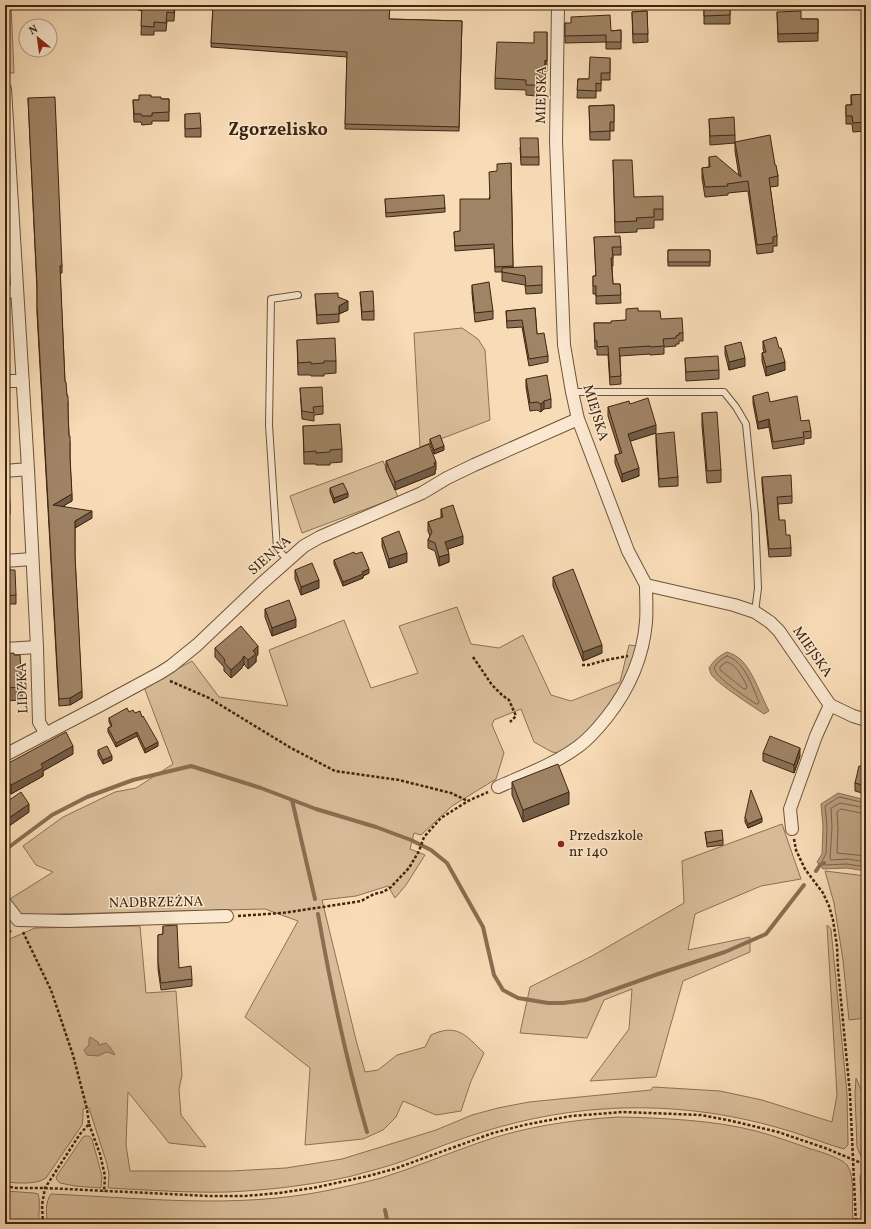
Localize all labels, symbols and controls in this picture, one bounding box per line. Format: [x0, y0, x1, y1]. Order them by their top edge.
north arrow [18, 18, 58, 58]
text: N [27, 22, 41, 39]
street label: MIEJSKA [532, 66, 552, 124]
district label: Zgorzelisko [228, 118, 328, 143]
street label: MIEJSKA [577, 382, 613, 444]
street label: SIENNA [244, 532, 296, 580]
street label: MIEJSKA [788, 623, 837, 681]
street label: LIDZKA [13, 662, 33, 714]
place label: Przedszkole nr 140 [569, 827, 643, 862]
marker: Przedszkole nr 140 [556, 839, 566, 849]
street label: NADBRZEŻNA [109, 893, 204, 913]

